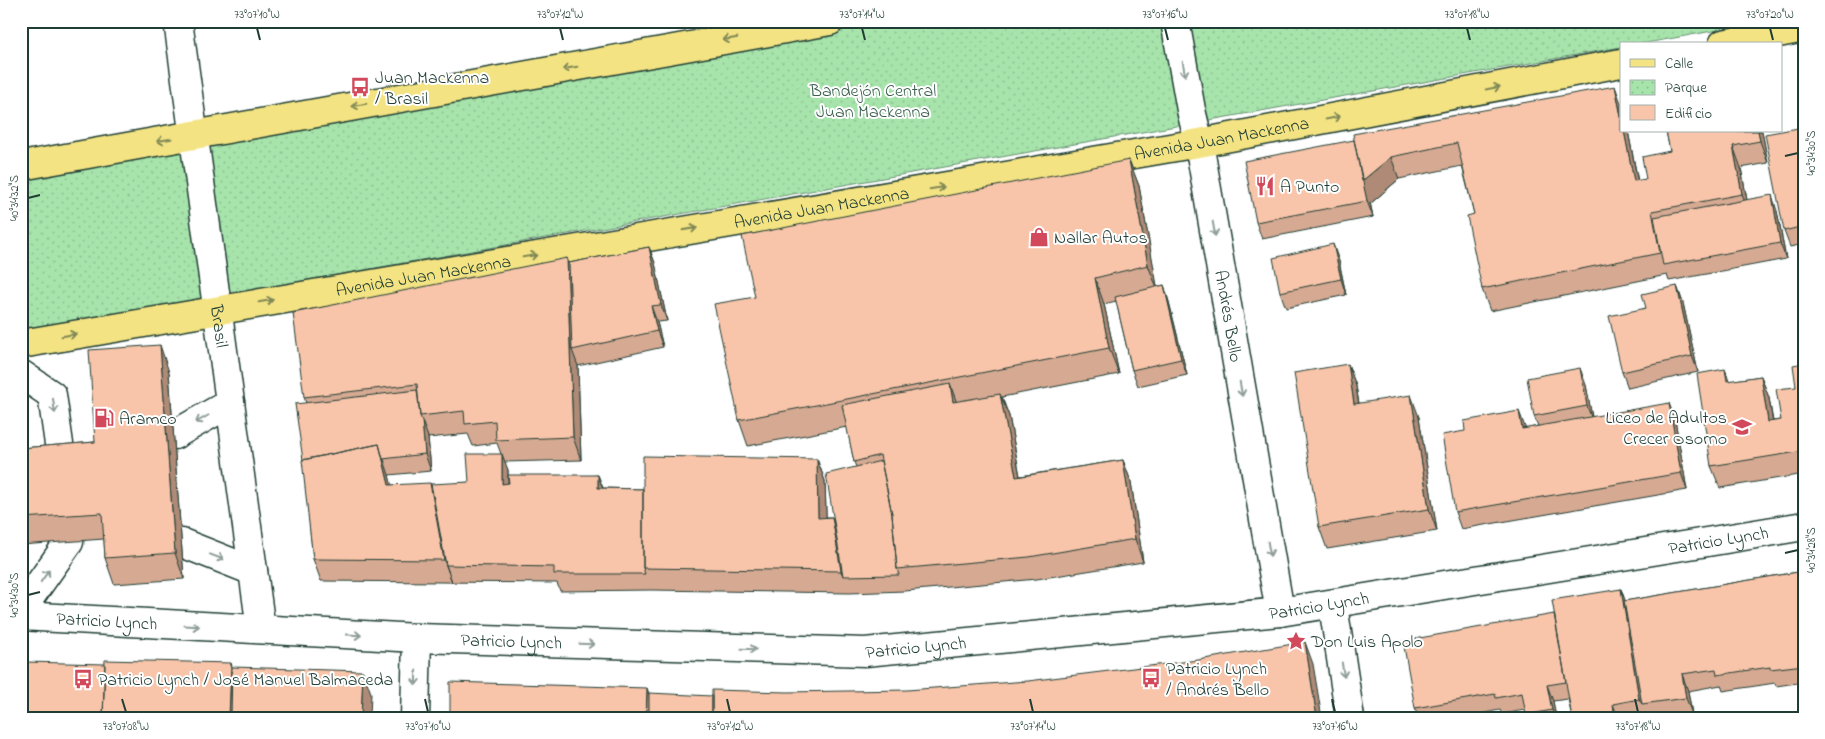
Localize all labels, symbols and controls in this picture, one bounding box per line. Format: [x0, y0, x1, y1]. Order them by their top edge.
text: 73°07'10"W [234, 6, 280, 24]
text: 73°07'12"W [537, 6, 583, 24]
text: 73°07'14"W [839, 6, 885, 24]
text: 73°07'16"W [1142, 6, 1188, 24]
text: 73°07'18"W [1445, 6, 1489, 24]
text: 73°07'20"W [1746, 6, 1794, 24]
one-way arrow [723, 35, 739, 45]
legend [1620, 42, 1782, 132]
text: Calle [1665, 53, 1693, 75]
one-way arrow [1179, 61, 1189, 77]
one-way arrow [563, 63, 579, 73]
place label: Juan Mackenna / Brasil [375, 66, 489, 113]
bus stop icon: Juan Mackenna / Brasil [349, 76, 371, 98]
text: Parque [1665, 77, 1707, 99]
park label: Bandejón Central Juan Mackenna [809, 79, 936, 126]
one-way arrow [1484, 82, 1500, 92]
one-way arrow [351, 101, 367, 111]
text: Edificio [1665, 103, 1712, 125]
street label: Avenida Juan Mackenna [1132, 111, 1312, 169]
one-way arrow [1325, 113, 1341, 122]
text: 40°34'30"S [1803, 130, 1821, 176]
one-way arrow [157, 136, 173, 146]
text: 40°34'32"S [6, 175, 24, 221]
restaurant icon: A Punto [1254, 175, 1276, 197]
place label: A Punto [1280, 175, 1339, 201]
street label: Avenida Juan Mackenna [732, 182, 911, 237]
one-way arrow [928, 182, 944, 192]
one-way arrow [1209, 221, 1219, 237]
one-way arrow [682, 224, 698, 234]
shop icon: Nallar Autos [1028, 226, 1050, 248]
place label: Nallar Autos [1054, 226, 1148, 252]
street label: Avenida Juan Mackenna [334, 250, 513, 305]
one-way arrow [521, 251, 537, 261]
street label: Andrés Bello [1206, 268, 1248, 364]
one-way arrow [258, 295, 274, 305]
street label: Brasil [202, 302, 233, 349]
one-way arrow [61, 330, 77, 340]
one-way arrow [1237, 381, 1247, 397]
one-way arrow [49, 398, 59, 414]
place label: Liceo de Adultos Crecer Osorno [1605, 406, 1727, 453]
fuel station icon: Aramco [93, 407, 115, 429]
place label: Aramco [119, 407, 177, 433]
one-way arrow [196, 415, 210, 425]
school or university icon: Liceo de Adultos Crecer Osorno [1731, 416, 1753, 438]
street label: Patricio Lynch [1667, 521, 1771, 563]
text: 40°34'28"S [1803, 527, 1821, 573]
one-way arrow [1264, 541, 1274, 557]
one-way arrow [209, 553, 225, 562]
one-way arrow [40, 569, 50, 583]
text: 40°34'30"S [6, 572, 24, 618]
street label: Patricio Lynch [1268, 587, 1371, 628]
street label: Patricio Lynch [55, 607, 158, 639]
one-way arrow [184, 621, 200, 630]
street label: Patricio Lynch [460, 628, 562, 658]
one-way arrow [346, 630, 362, 639]
place icon: Don Luis Apolo [1285, 630, 1307, 652]
place label: Don Luis Apolo [1310, 630, 1423, 656]
street label: Patricio Lynch [864, 631, 968, 667]
one-way arrow [579, 639, 595, 648]
one-way arrow [741, 644, 757, 653]
place label: Patricio Lynch / Andrés Bello [1166, 657, 1269, 704]
one-way arrow [1338, 662, 1348, 678]
bus stop icon: Patricio Lynch / Andrés Bello [1140, 667, 1162, 689]
bus stop icon: Patricio Lynch / José Manuel Balmaceda [72, 668, 94, 690]
place label: Patricio Lynch / José Manuel Balmaceda [98, 668, 393, 694]
one-way arrow [411, 670, 421, 686]
text: 73°07'08"W [103, 718, 149, 736]
text: 73°07'10"W [405, 718, 451, 736]
text: 73°07'12"W [707, 718, 753, 736]
text: 73°07'14"W [1010, 718, 1056, 736]
text: 73°07'16"W [1312, 718, 1358, 736]
text: 73°07'18"W [1616, 718, 1660, 736]

